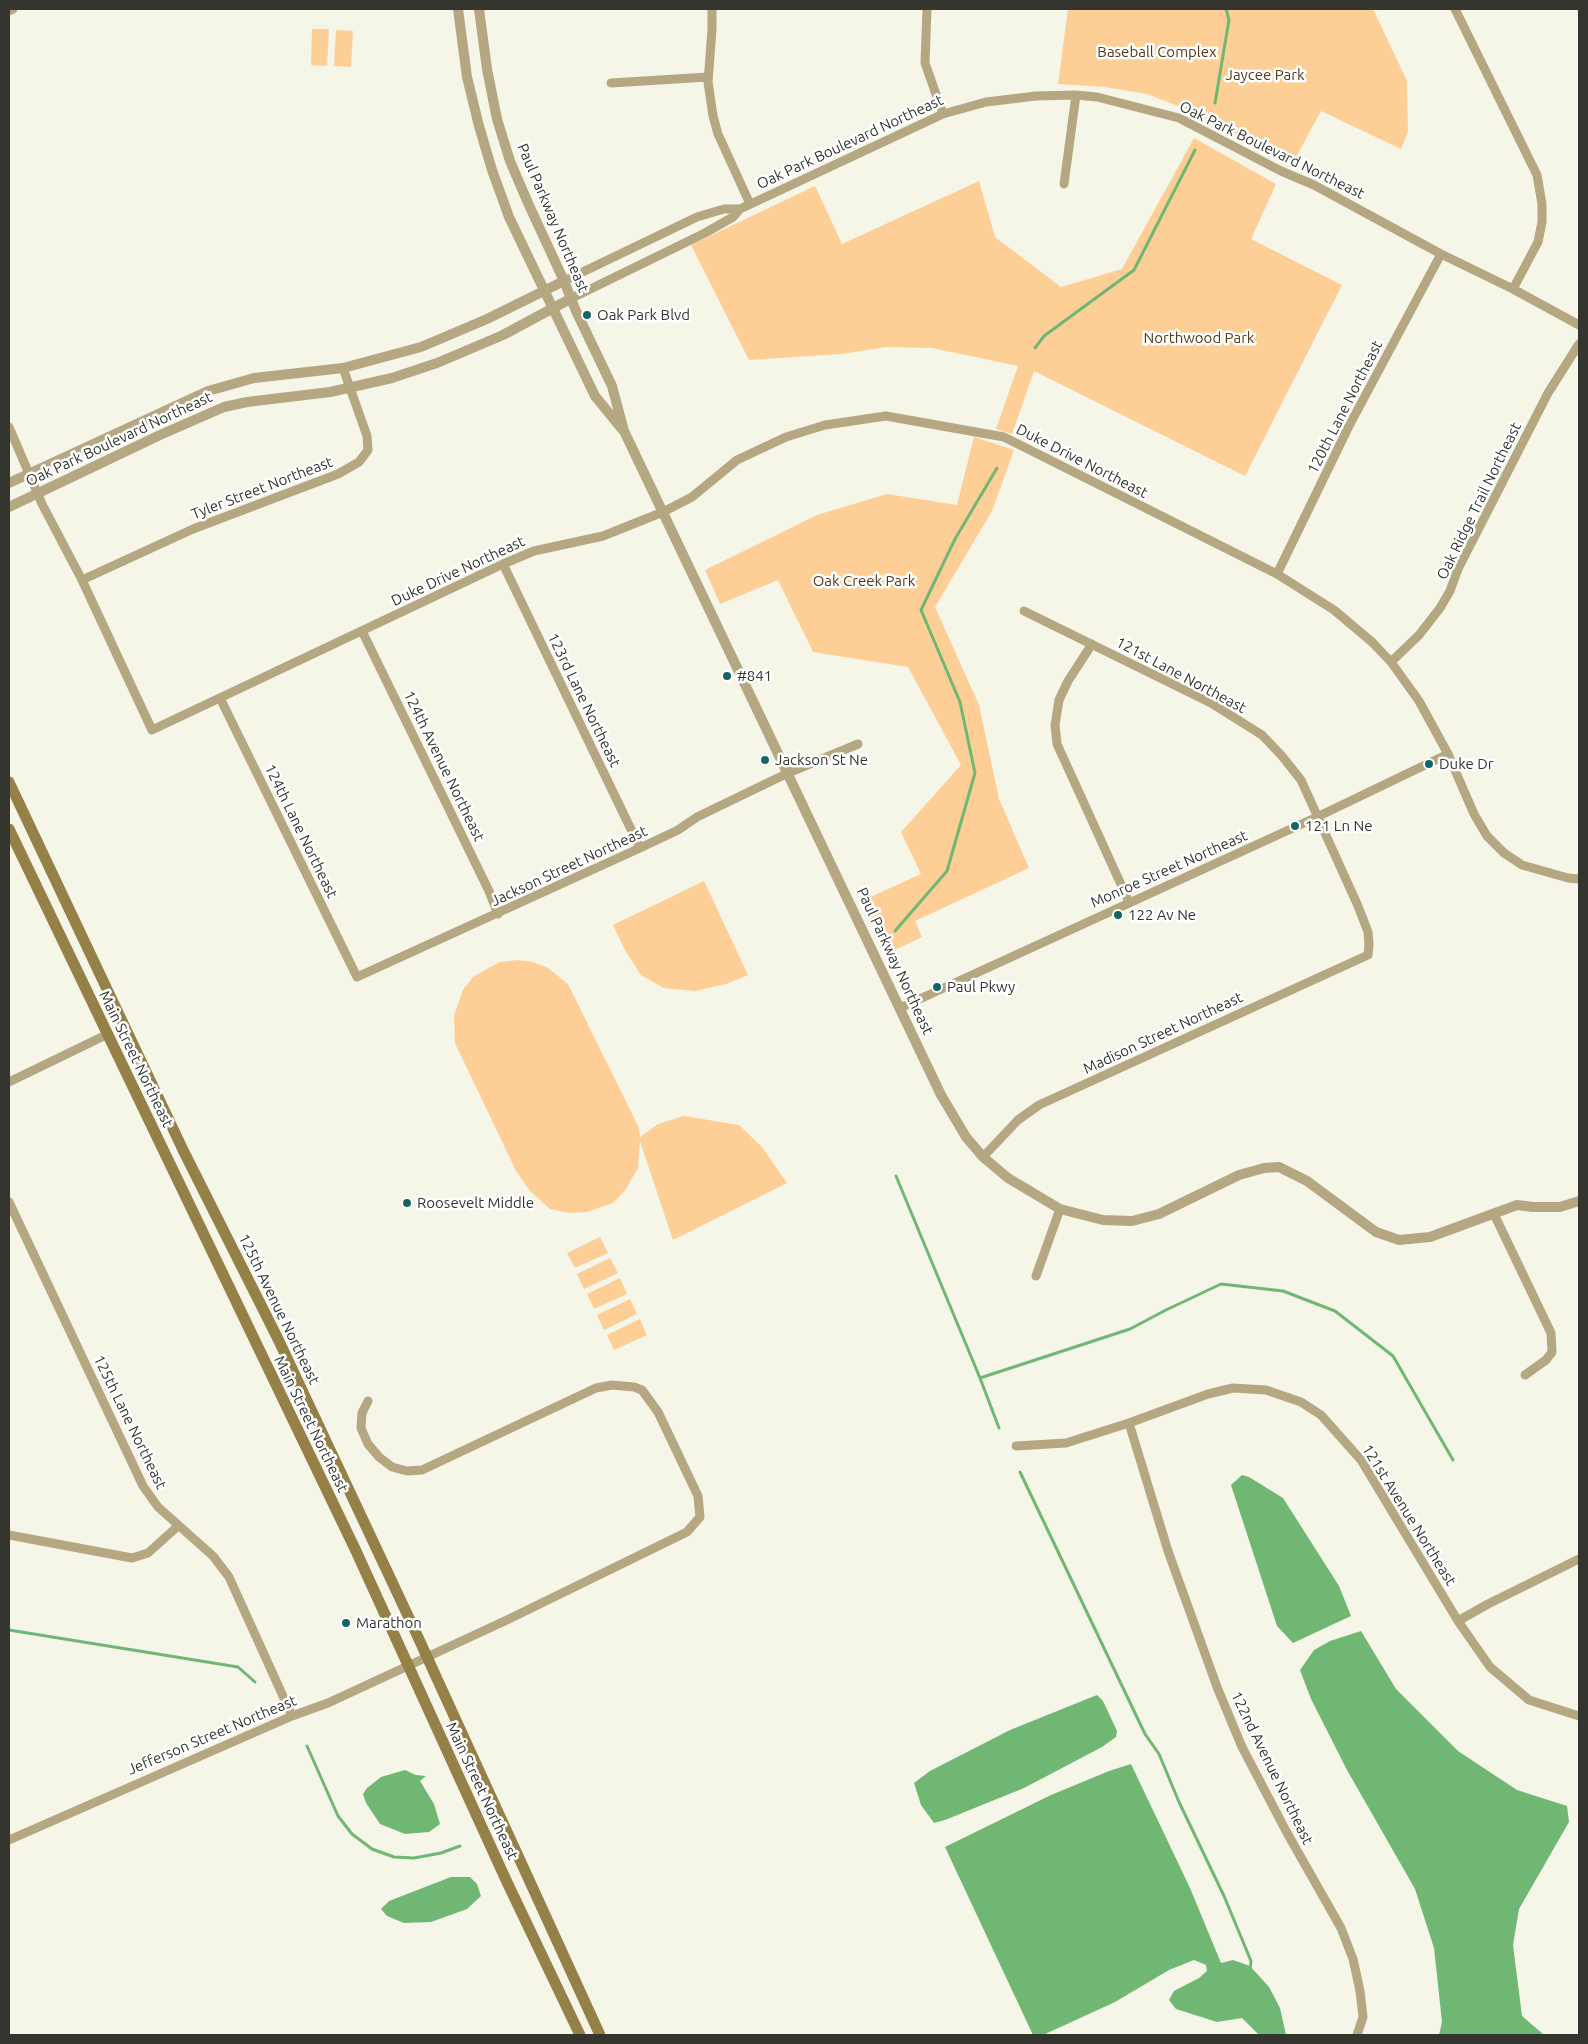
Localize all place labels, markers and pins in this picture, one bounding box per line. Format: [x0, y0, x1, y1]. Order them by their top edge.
place label: Oak Park Blvd [597, 306, 690, 324]
marker: Oak Park Blvd [581, 309, 593, 321]
place label: #841 [737, 667, 772, 685]
marker: #841 [721, 670, 733, 682]
place label: Jackson St Ne [775, 751, 868, 769]
marker: Jackson St Ne [759, 754, 771, 766]
place label: Duke Dr [1439, 755, 1493, 773]
marker: Duke Dr [1423, 758, 1435, 770]
place label: 121 Ln Ne [1305, 817, 1372, 835]
marker: 121 Ln Ne [1289, 820, 1301, 832]
place label: 122 Av Ne [1128, 906, 1196, 924]
marker: 122 Av Ne [1112, 909, 1124, 921]
place label: Paul Pkwy [947, 978, 1015, 996]
marker: Paul Pkwy [931, 981, 943, 993]
place label: Roosevelt Middle [417, 1194, 534, 1212]
marker: Roosevelt Middle [401, 1197, 413, 1209]
place label: Marathon [356, 1614, 422, 1632]
marker: Marathon [340, 1617, 352, 1629]

